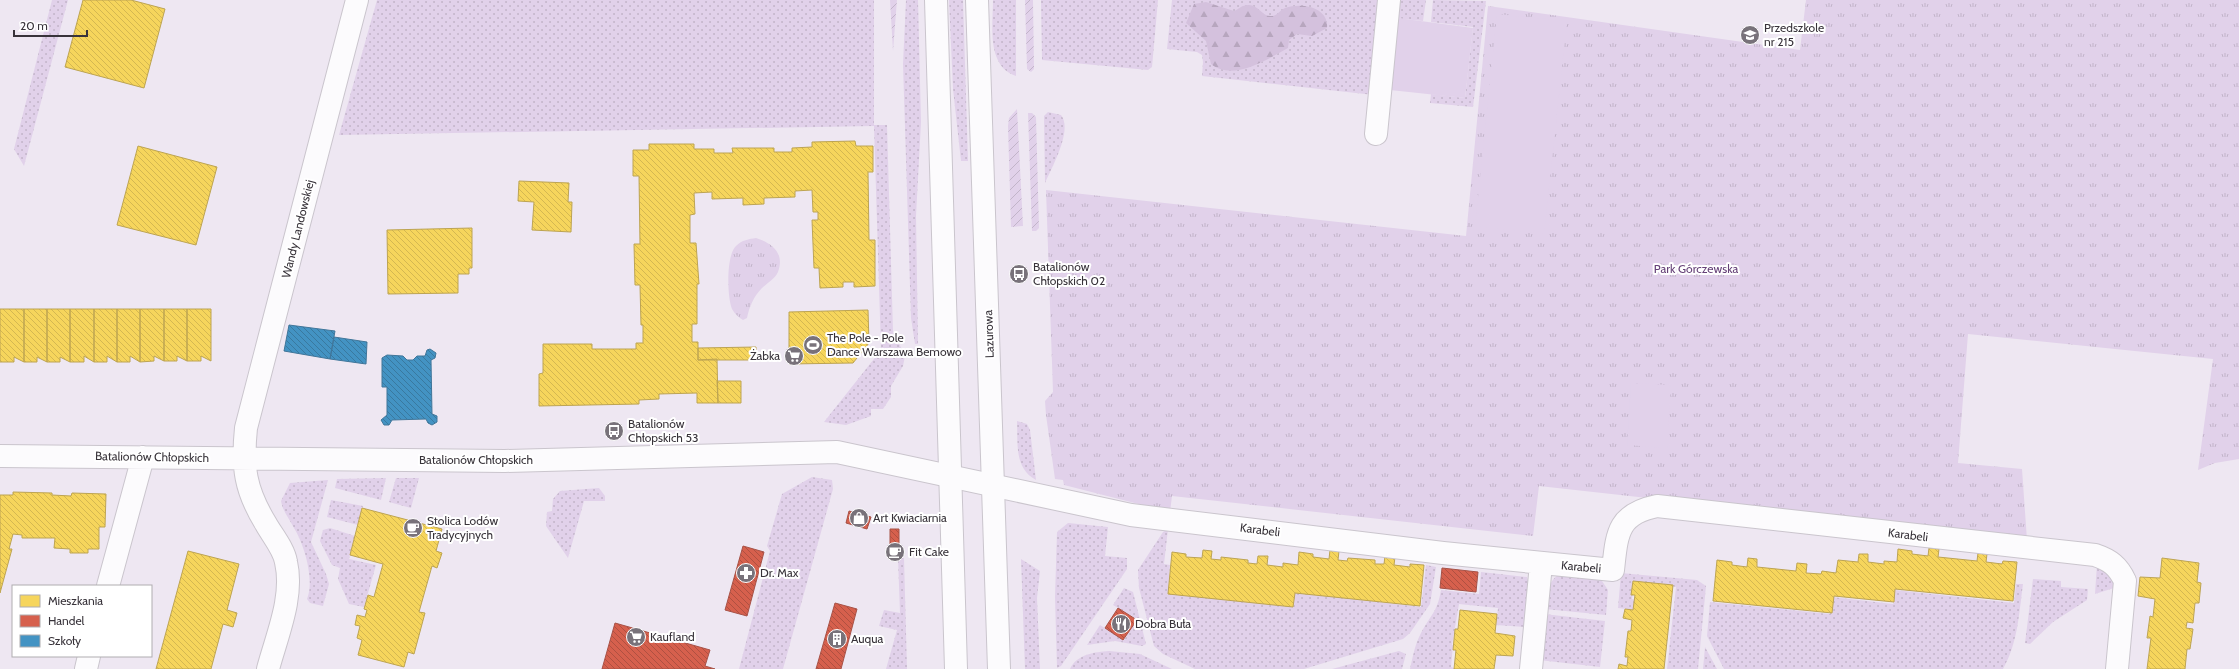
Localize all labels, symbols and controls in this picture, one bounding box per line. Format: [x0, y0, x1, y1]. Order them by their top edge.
scale bar [14, 12, 87, 38]
text: 20 m [20, 18, 48, 33]
place label: Przedszkole nr 215 [1764, 20, 1824, 49]
school or university icon: Przedszkole nr 215 [1739, 24, 1761, 46]
street label: Wandy Landowskiej [278, 178, 317, 280]
place label: Batalionów Chłopskich 02 [1033, 259, 1105, 288]
park label: Park Górczewska [1654, 261, 1738, 276]
bus stop icon: Batalionów Chłopskich 02 [1008, 263, 1030, 285]
street label: Lazurowa [980, 309, 997, 358]
place label: The Pole - Pole Dance Warszawa Bemowo [827, 330, 962, 359]
sports icon: The Pole - Pole Dance Warszawa Bemowo [802, 334, 824, 356]
supermarket icon: Żabka [783, 345, 805, 367]
place label: Żabka [750, 348, 780, 363]
place label: Batalionów Chłopskich 53 [628, 416, 699, 445]
bus stop icon: Batalionów Chłopskich 53 [603, 420, 625, 442]
street label: Batalionów Chłopskich [95, 448, 209, 465]
street label: Batalionów Chłopskich [419, 452, 533, 467]
shop icon: Art Kwiaciarnia [848, 507, 870, 529]
place label: Art Kwiaciarnia [873, 510, 947, 525]
place label: Stolica Lodów Tradycyjnych [427, 513, 498, 542]
cafe icon: Stolica Lodów Tradycyjnych [402, 517, 424, 539]
street label: Karabeli [1239, 520, 1281, 539]
street label: Karabeli [1887, 525, 1929, 544]
cafe icon: Fit Cake [884, 541, 906, 563]
place label: Fit Cake [909, 544, 949, 559]
street label: Karabeli [1560, 557, 1602, 576]
pharmacy icon: Dr. Max [735, 562, 757, 584]
place label: Dr. Max [760, 565, 799, 580]
legend [12, 585, 152, 657]
text: Mieszkania [48, 593, 103, 608]
text: Handel [48, 613, 85, 628]
restaurant icon: Dobra Buła [1110, 613, 1132, 635]
place label: Dobra Buła [1135, 616, 1191, 631]
supermarket icon: Kaufland [625, 626, 647, 648]
building icon: Auqua [826, 628, 848, 650]
place label: Kaufland [650, 629, 695, 644]
place label: Auqua [851, 631, 884, 646]
text: Szkoły [48, 633, 81, 648]

